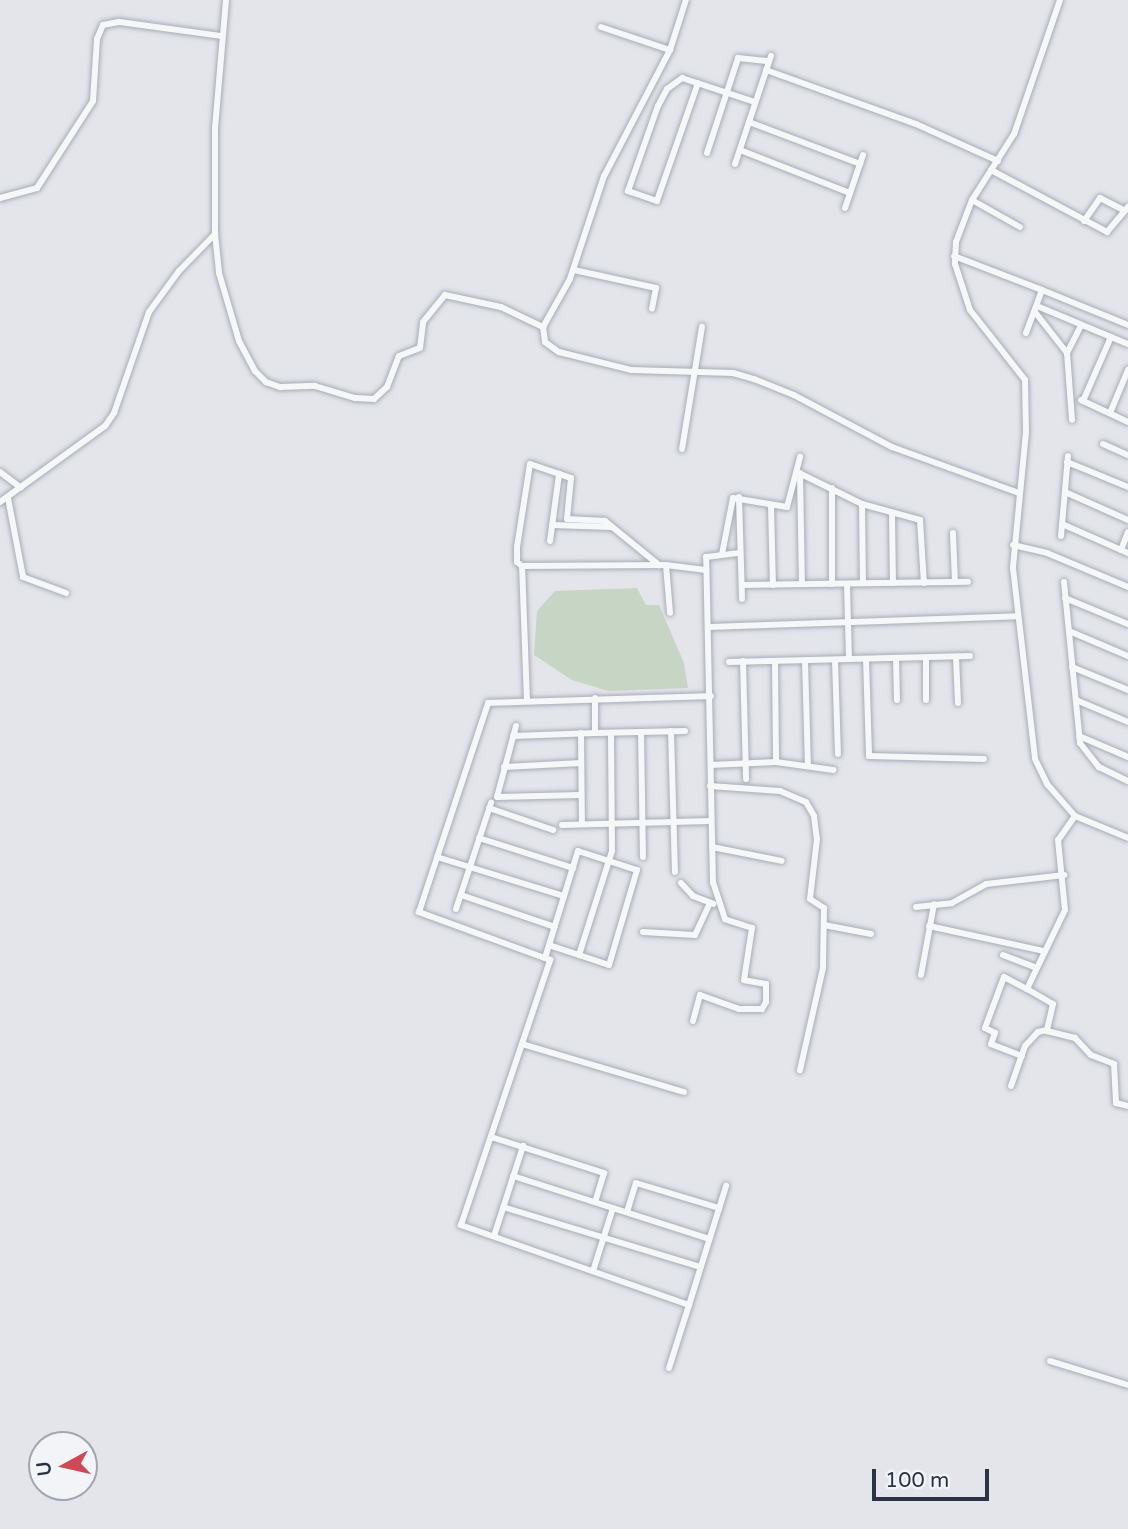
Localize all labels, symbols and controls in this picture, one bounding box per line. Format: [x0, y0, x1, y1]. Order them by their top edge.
north arrow [28, 1431, 98, 1501]
scale bar [876, 1456, 993, 1500]
text: U [32, 1460, 56, 1477]
text: 100 m [885, 1468, 949, 1493]

